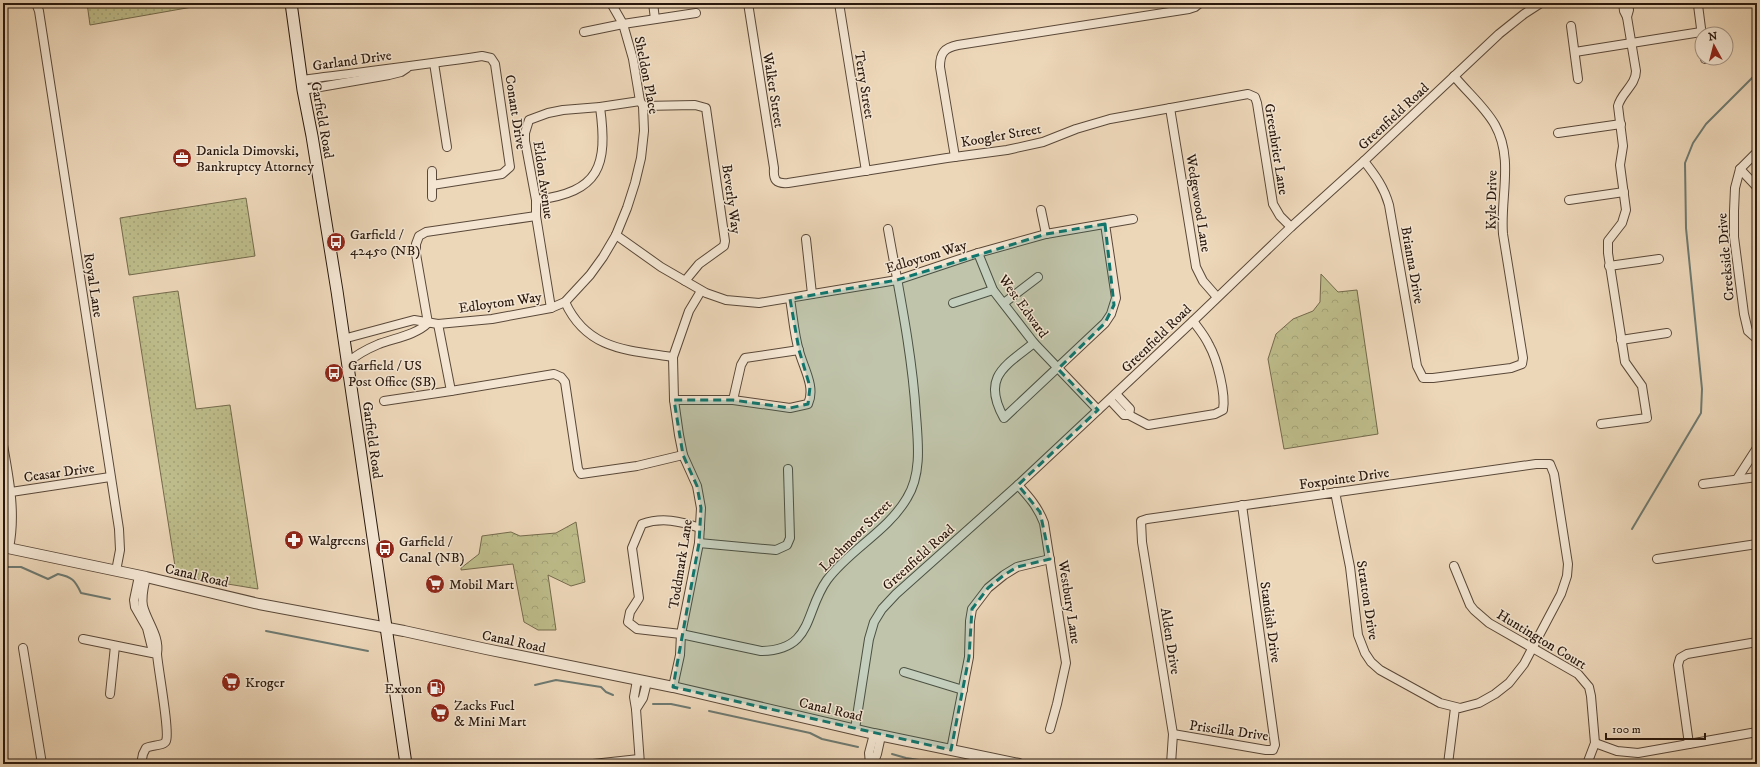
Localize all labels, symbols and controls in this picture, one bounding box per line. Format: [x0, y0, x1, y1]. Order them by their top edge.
north arrow [1694, 26, 1734, 66]
text: N [1708, 30, 1718, 45]
street label: Sheldon Place [630, 35, 662, 116]
street label: Garland Drive [312, 47, 393, 75]
street label: Walker Street [758, 50, 788, 130]
street label: Terry Street [850, 50, 878, 121]
street label: Conant Drive [500, 74, 530, 151]
street label: Greenfield Road [1354, 79, 1433, 154]
street label: Garfield Road [306, 80, 338, 160]
street label: Greenbrier Lane [1260, 102, 1292, 196]
street label: Koogler Street [960, 120, 1043, 152]
street label: Eldon Avenue [529, 140, 557, 221]
place label: Daniela Dimovski, Bankruptcy Attorney [196, 142, 314, 176]
office icon: Daniela Dimovski, Bankruptcy Attorney [171, 147, 193, 169]
street label: Wedgewood Lane [1181, 152, 1215, 254]
street label: Beverly Way [717, 163, 745, 235]
street label: Kyle Drive [1482, 170, 1502, 230]
street label: Creekside Drive [1713, 212, 1739, 302]
street label: Brianna Drive [1396, 225, 1428, 305]
place label: Garfield / 42450 (NB) [350, 226, 420, 260]
bus stop icon: Garfield / 42450 (NB) [325, 231, 347, 253]
street label: Edloytom Way [884, 236, 969, 278]
street label: Royal Lane [79, 252, 107, 319]
street label: West Edward [994, 271, 1052, 342]
street label: Edloytom Way [457, 288, 543, 318]
street label: Greenfield Road [1118, 301, 1196, 377]
place label: Garfield / US Post Office (SB) [348, 357, 436, 391]
bus stop icon: Garfield / US Post Office (SB) [323, 362, 345, 384]
street label: Garfield Road [358, 400, 386, 480]
street label: Ceasar Drive [23, 459, 96, 487]
street label: Foxpointe Drive [1298, 464, 1391, 494]
street label: Lochmoor Street [816, 495, 896, 576]
street label: Toddmark Lane [665, 518, 697, 610]
street label: Greenfield Road [879, 521, 958, 595]
pharmacy icon: Walgreens [283, 529, 305, 551]
place label: Walgreens [307, 532, 366, 550]
place label: Garfield / Canal (NB) [399, 533, 465, 567]
bus stop icon: Garfield / Canal (NB) [374, 538, 396, 560]
street label: Westbury Lane [1053, 558, 1085, 645]
street label: Stratton Drive [1352, 559, 1382, 641]
street label: Canal Road [163, 560, 230, 592]
supermarket icon: Mobil Mart [424, 573, 446, 595]
place label: Mobil Mart [449, 576, 515, 594]
street label: Standish Drive [1255, 580, 1285, 664]
street label: Alden Drive [1156, 606, 1184, 676]
street label: Huntington Court [1493, 606, 1590, 674]
street label: Canal Road [480, 626, 547, 658]
supermarket icon: Kroger [220, 671, 242, 693]
place label: Kroger [245, 674, 285, 692]
fuel station icon: Exxon [425, 677, 447, 699]
place label: Exxon [384, 680, 423, 698]
street label: Canal Road [797, 694, 864, 726]
place label: Zacks Fuel & Mini Mart [454, 697, 527, 731]
supermarket icon: Zacks Fuel & Mini Mart [429, 702, 451, 724]
scale bar [1606, 715, 1705, 741]
street label: Priscilla Drive [1188, 717, 1270, 745]
text: 100 m [1612, 722, 1641, 737]

